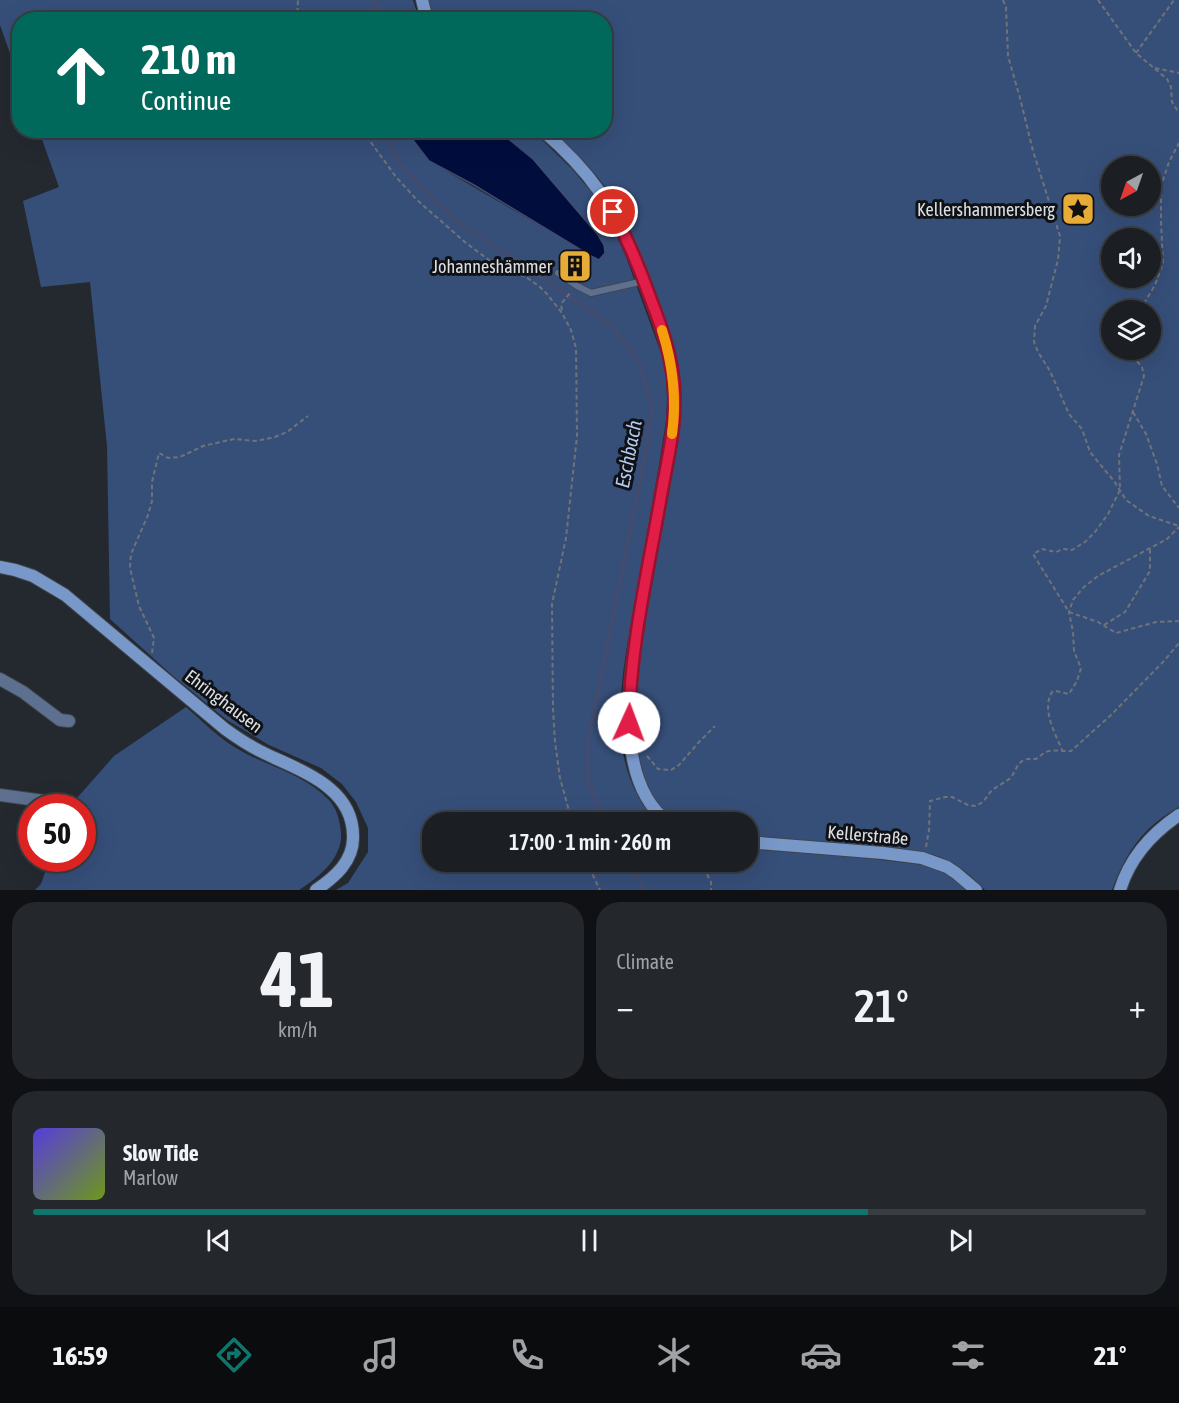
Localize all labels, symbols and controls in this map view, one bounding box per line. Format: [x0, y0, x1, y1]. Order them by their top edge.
text: 210 m [141, 35, 236, 83]
icon: ahead [42, 36, 120, 114]
text: Continue [141, 85, 231, 116]
north arrow [1101, 156, 1161, 216]
map controls [1101, 156, 1161, 360]
pin [587, 186, 638, 237]
place icon: Kellershammersberg [1060, 191, 1096, 227]
icon: arrive [596, 195, 629, 228]
place label: Kellershammersberg [917, 199, 1055, 220]
button: sound [1101, 228, 1161, 288]
building icon: Johanneshämmer [557, 248, 593, 284]
place label: Johanneshämmer [432, 256, 553, 277]
button: layers [1101, 300, 1161, 360]
water label: Eschbach [610, 418, 646, 490]
street label: Ehringhausen [181, 665, 267, 737]
position arrow [597, 691, 661, 755]
speed limit sign: 50 [18, 794, 96, 872]
street label: Kellerstraße [827, 821, 909, 849]
text: 17:00 · 1 min · 260 m [509, 829, 671, 855]
text: 41 [261, 934, 334, 1024]
text: Climate [617, 950, 674, 973]
text: 21° [854, 980, 909, 1032]
text: − [617, 987, 634, 1025]
text: + [1129, 987, 1146, 1025]
text: km/h [278, 1018, 318, 1041]
text: Slow Tide [123, 1140, 199, 1166]
text: Marlow [123, 1166, 178, 1189]
icon: previous [202, 1224, 235, 1257]
icon: pause [573, 1224, 606, 1257]
icon: next [944, 1224, 977, 1257]
icon: directions [213, 1334, 255, 1376]
icon: music [360, 1334, 402, 1376]
icon: phone [506, 1334, 548, 1376]
icon: climate [653, 1334, 695, 1376]
icon: car [800, 1334, 842, 1376]
icon: filters [947, 1334, 989, 1376]
text: 16:59 [52, 1340, 108, 1371]
text: 21° [1094, 1340, 1127, 1371]

